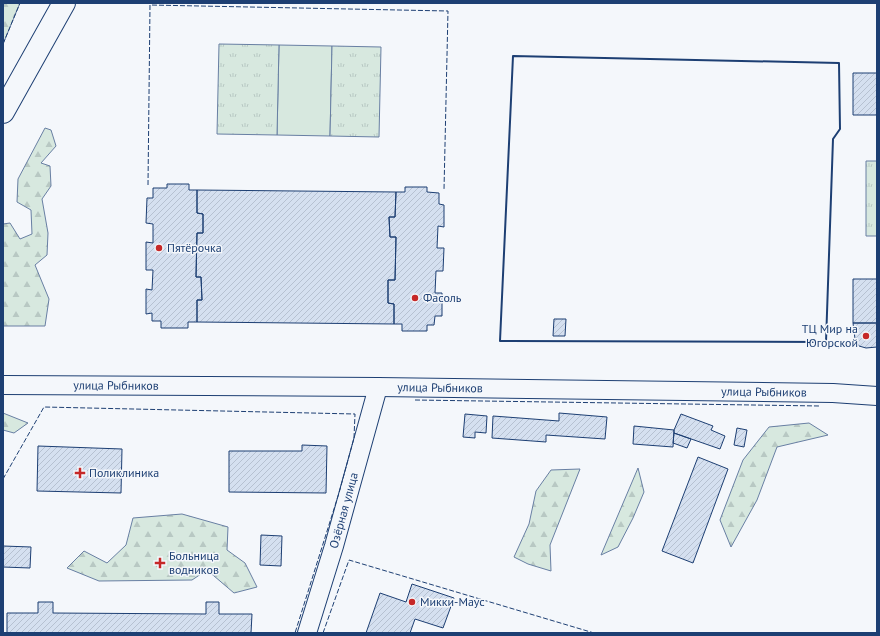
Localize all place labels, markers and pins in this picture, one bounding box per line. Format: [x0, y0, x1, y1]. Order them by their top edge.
place label: Пятёрочка [167, 240, 222, 255]
marker: Пятёрочка [154, 243, 164, 253]
place label: Фасоль [423, 290, 462, 305]
marker: Фасоль [410, 293, 420, 303]
place label: ТЦ Мир на Югорской [802, 321, 858, 350]
marker: ТЦ Мир на Югорской [861, 331, 871, 341]
place label: Поликлиника [89, 465, 159, 480]
marker: Поликлиника [74, 467, 86, 479]
place label: Больница водников [169, 548, 219, 577]
marker: Больница водников [154, 557, 166, 569]
place label: Микки-Маус [420, 594, 485, 609]
marker: Микки-Маус [407, 597, 417, 607]

